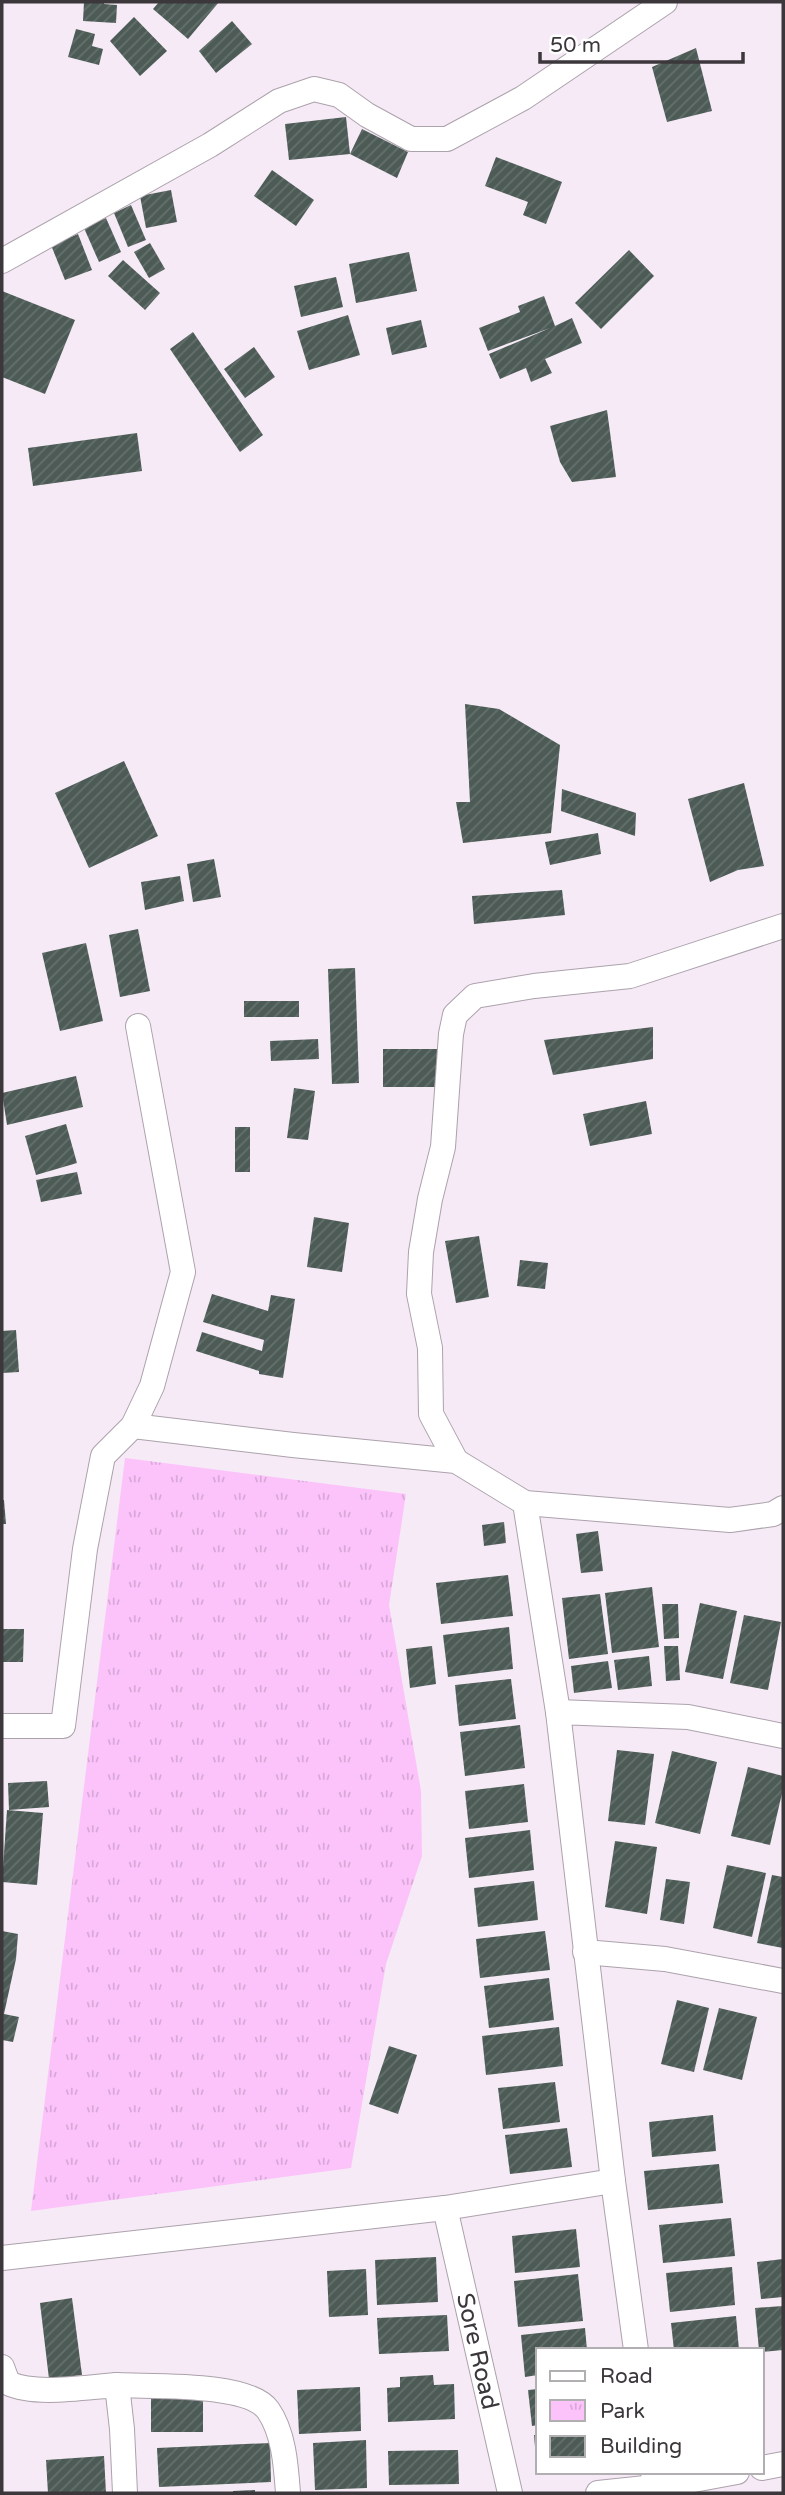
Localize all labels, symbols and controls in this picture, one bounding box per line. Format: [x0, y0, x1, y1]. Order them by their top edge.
scale bar [540, 21, 743, 65]
text: 50 m [550, 33, 601, 58]
street label: Sore Road [450, 2290, 505, 2412]
legend [536, 2348, 764, 2474]
text: Road [600, 2364, 653, 2389]
text: Park [600, 2399, 645, 2424]
text: Building [600, 2434, 682, 2459]

